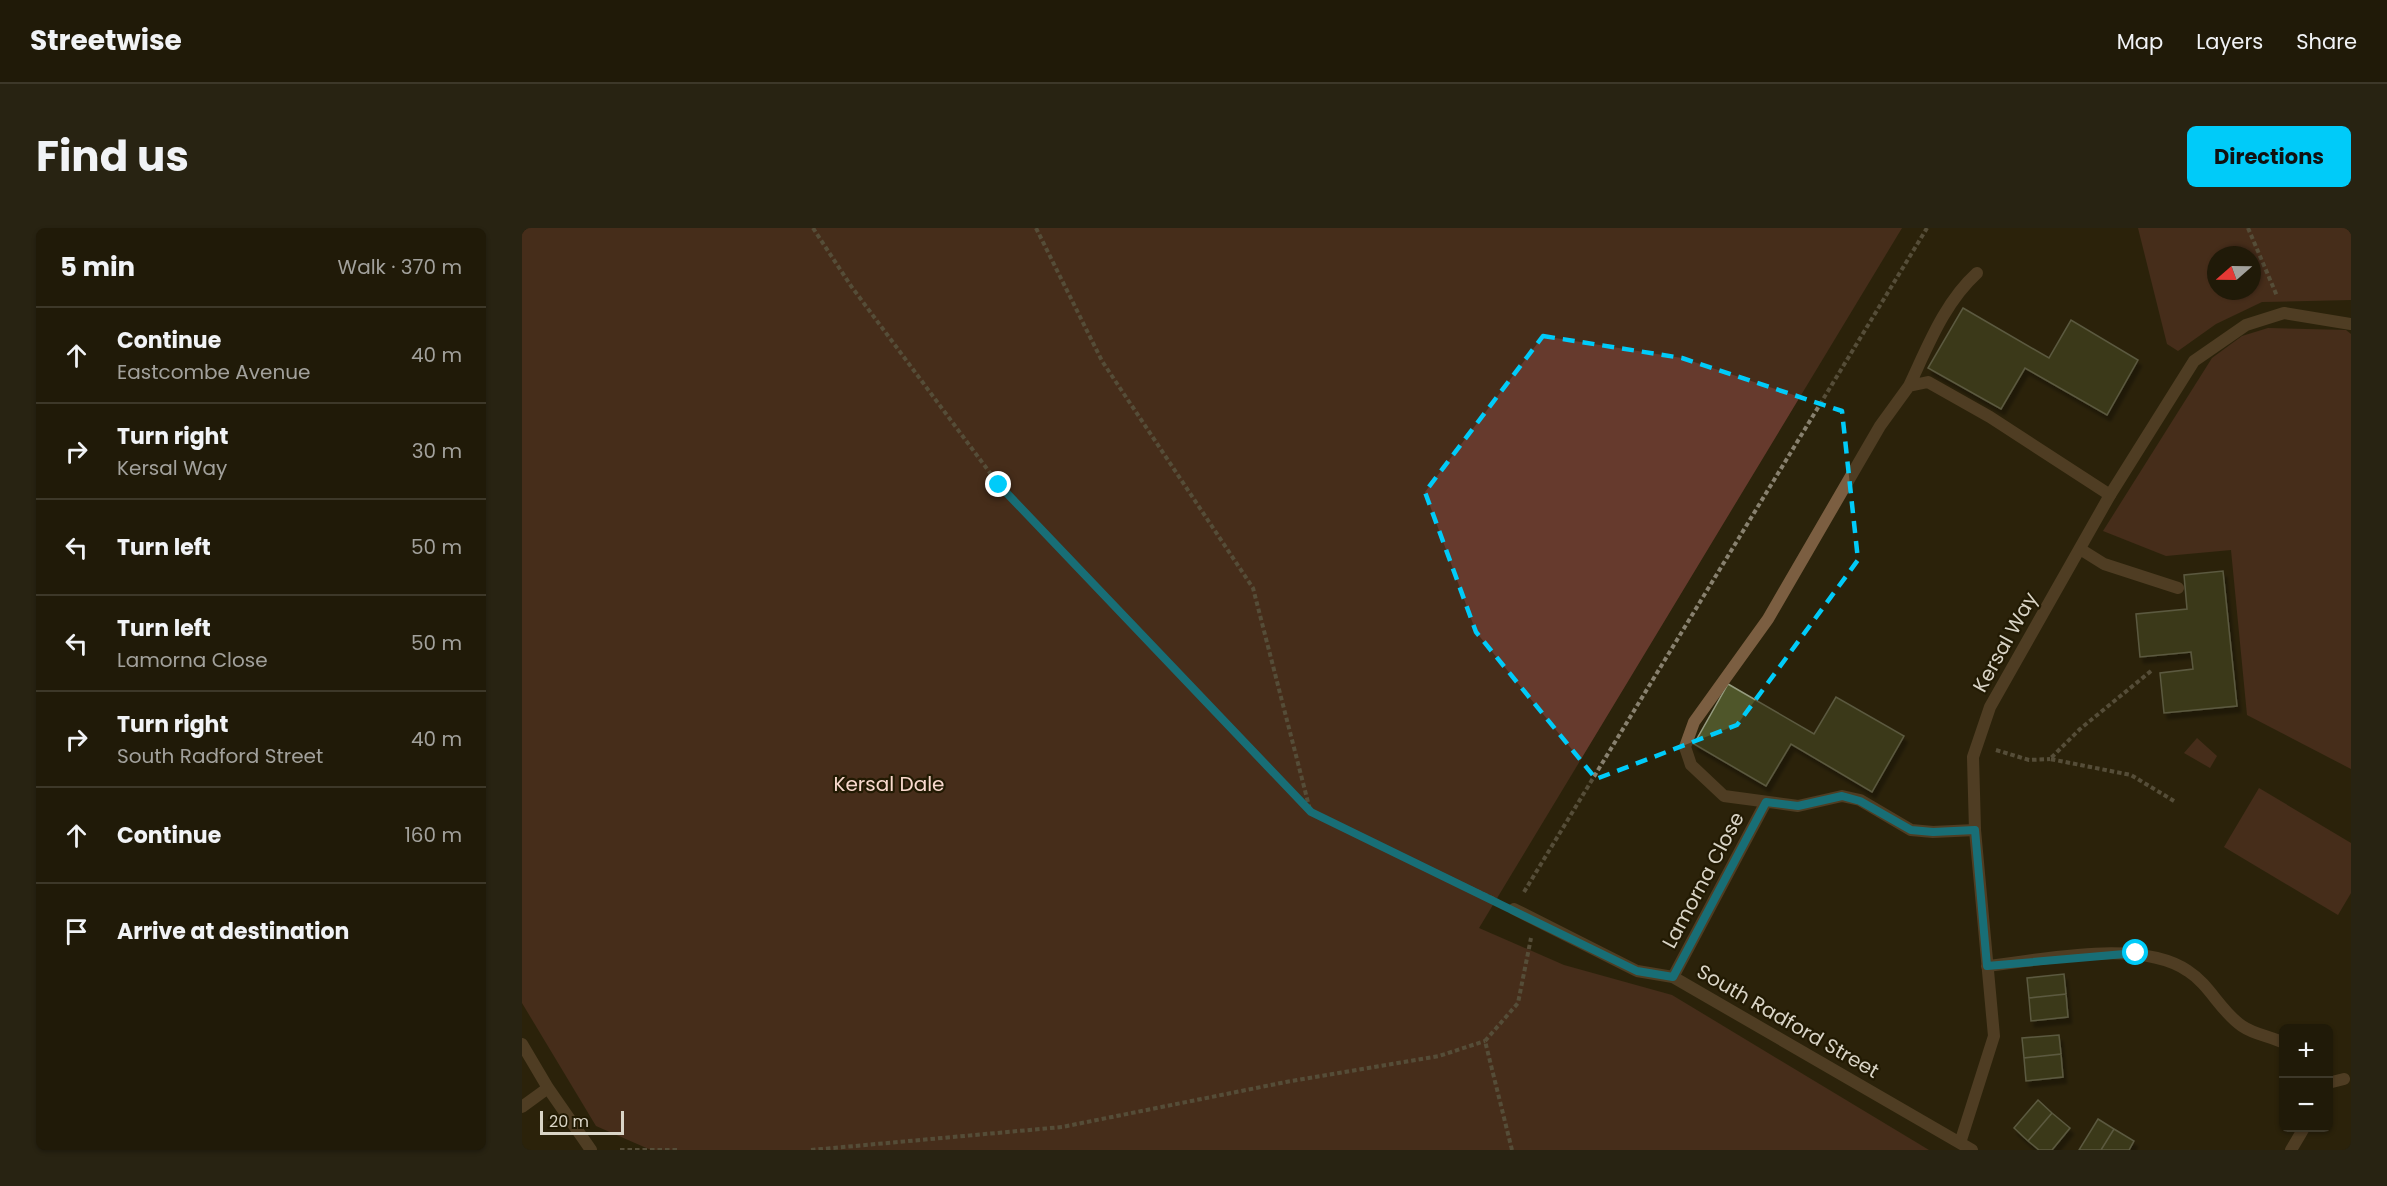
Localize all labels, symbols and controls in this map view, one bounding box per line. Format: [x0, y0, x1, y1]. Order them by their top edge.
text: Streetwise [30, 21, 182, 60]
text: Map [2117, 27, 2163, 56]
text: Layers [2196, 27, 2263, 56]
text: Share [2296, 27, 2357, 56]
button: Directions [2187, 126, 2351, 187]
text: Find us [36, 127, 189, 186]
north arrow [2207, 246, 2261, 300]
text: 5 min [60, 249, 135, 285]
text: Walk · 370 m [338, 253, 462, 281]
text: Continue [117, 325, 221, 356]
icon: ahead [60, 339, 93, 372]
text: 40 m [411, 341, 462, 369]
text: Eastcombe Avenue [117, 358, 310, 386]
text: Turn right [117, 421, 228, 452]
icon: right [60, 435, 93, 468]
text: 30 m [412, 437, 462, 465]
text: Kersal Way [117, 454, 227, 482]
route end [985, 471, 1011, 497]
icon: left [60, 531, 93, 564]
text: Turn left [117, 532, 211, 563]
text: 50 m [411, 533, 462, 561]
street label: Kersal Way [1966, 587, 2044, 697]
text: Turn left [117, 613, 211, 644]
icon: left [60, 627, 93, 660]
text: 50 m [411, 629, 462, 657]
text: Lamorna Close [117, 646, 268, 674]
text: Turn right [117, 709, 228, 740]
icon: right [60, 723, 93, 756]
text: 40 m [411, 725, 462, 753]
text: South Radford Street [117, 742, 323, 770]
park label: Kersal Dale [833, 770, 945, 798]
street label: Lamorna Close [1655, 807, 1751, 953]
icon: ahead [60, 819, 93, 852]
text: Continue [117, 820, 221, 851]
text: 160 m [404, 821, 462, 849]
icon: arrive [60, 915, 93, 948]
text: Arrive at destination [117, 916, 349, 947]
route start [2122, 939, 2148, 965]
street label: South Radford Street [1692, 957, 1884, 1085]
map controls [2279, 1024, 2333, 1132]
button: + [2279, 1024, 2333, 1078]
button: − [2279, 1078, 2333, 1132]
scale bar [540, 1108, 624, 1136]
text: 20 m [549, 1110, 589, 1133]

